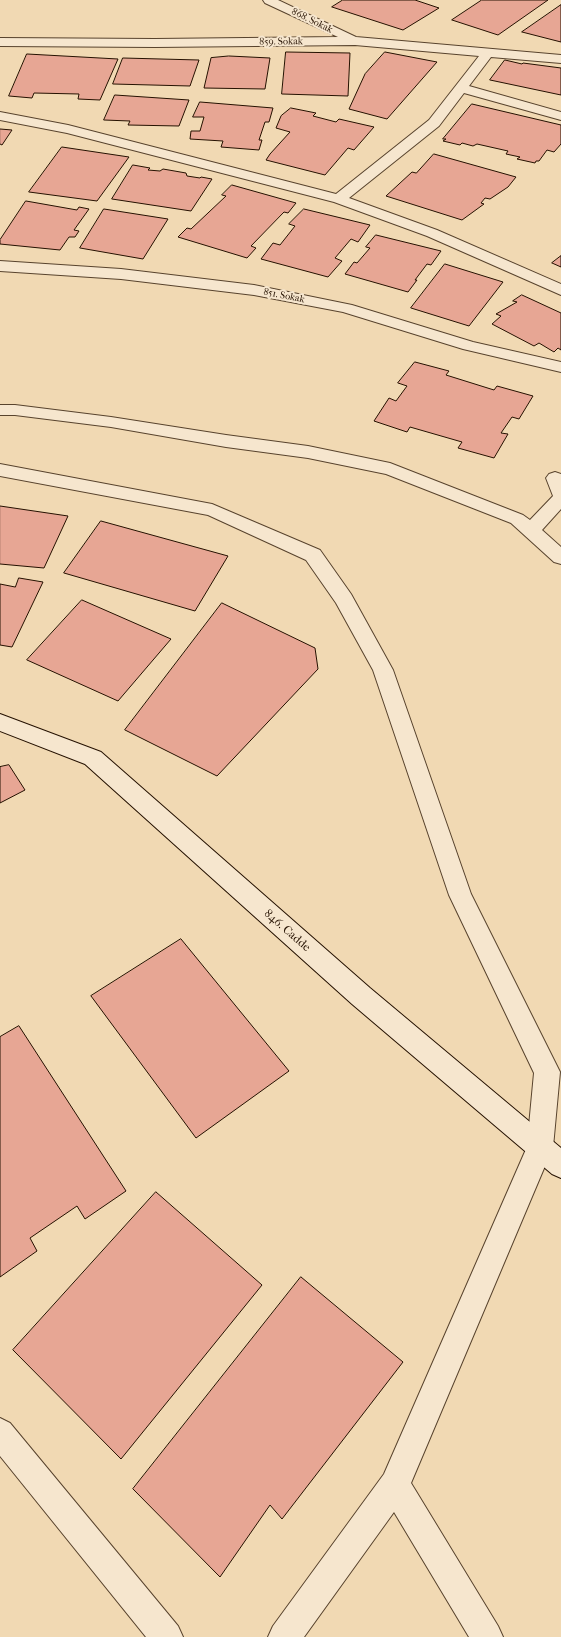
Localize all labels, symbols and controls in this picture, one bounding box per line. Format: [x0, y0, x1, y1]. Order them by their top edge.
street label: 868. Sokak [289, 6, 335, 36]
street label: 859. Sokak [259, 36, 303, 48]
street label: 851. Sokak [262, 286, 306, 306]
street label: 846. Cadde [261, 907, 313, 955]

